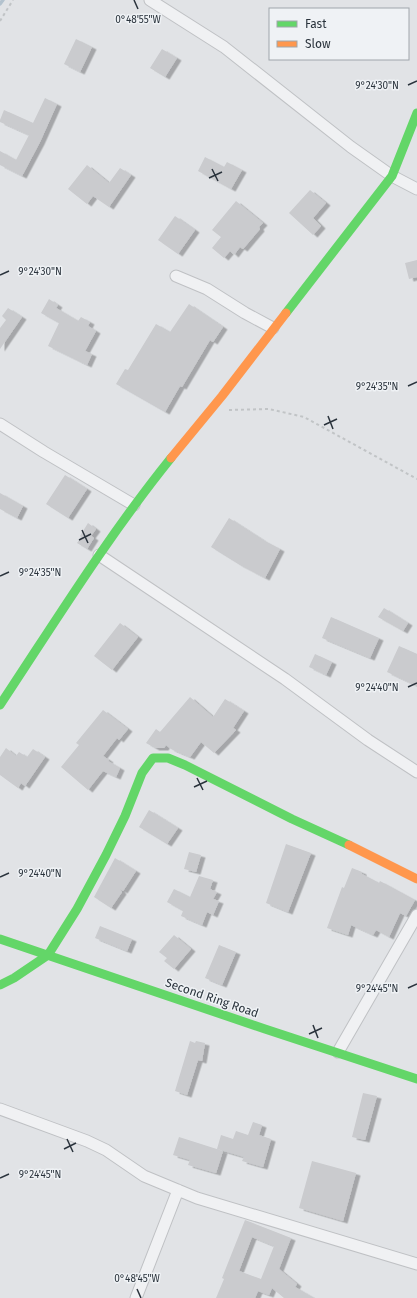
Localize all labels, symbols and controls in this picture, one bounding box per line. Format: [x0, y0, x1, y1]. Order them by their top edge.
legend [269, 8, 409, 60]
text: 0°48'55"W [115, 14, 162, 26]
text: Fast [305, 17, 327, 31]
text: Slow [305, 37, 331, 51]
text: 9°24'30"N [355, 80, 399, 92]
text: 9°24'30"N [18, 266, 62, 278]
text: 9°24'35"N [356, 381, 398, 393]
text: 9°24'35"N [19, 567, 61, 579]
text: 9°24'40"N [355, 682, 399, 694]
text: 9°24'40"N [18, 868, 62, 880]
street label: Second Ring Road [164, 975, 260, 1021]
text: 9°24'45"N [356, 983, 398, 995]
text: 9°24'45"N [19, 1169, 61, 1181]
text: 0°48'45"W [114, 1273, 160, 1285]

